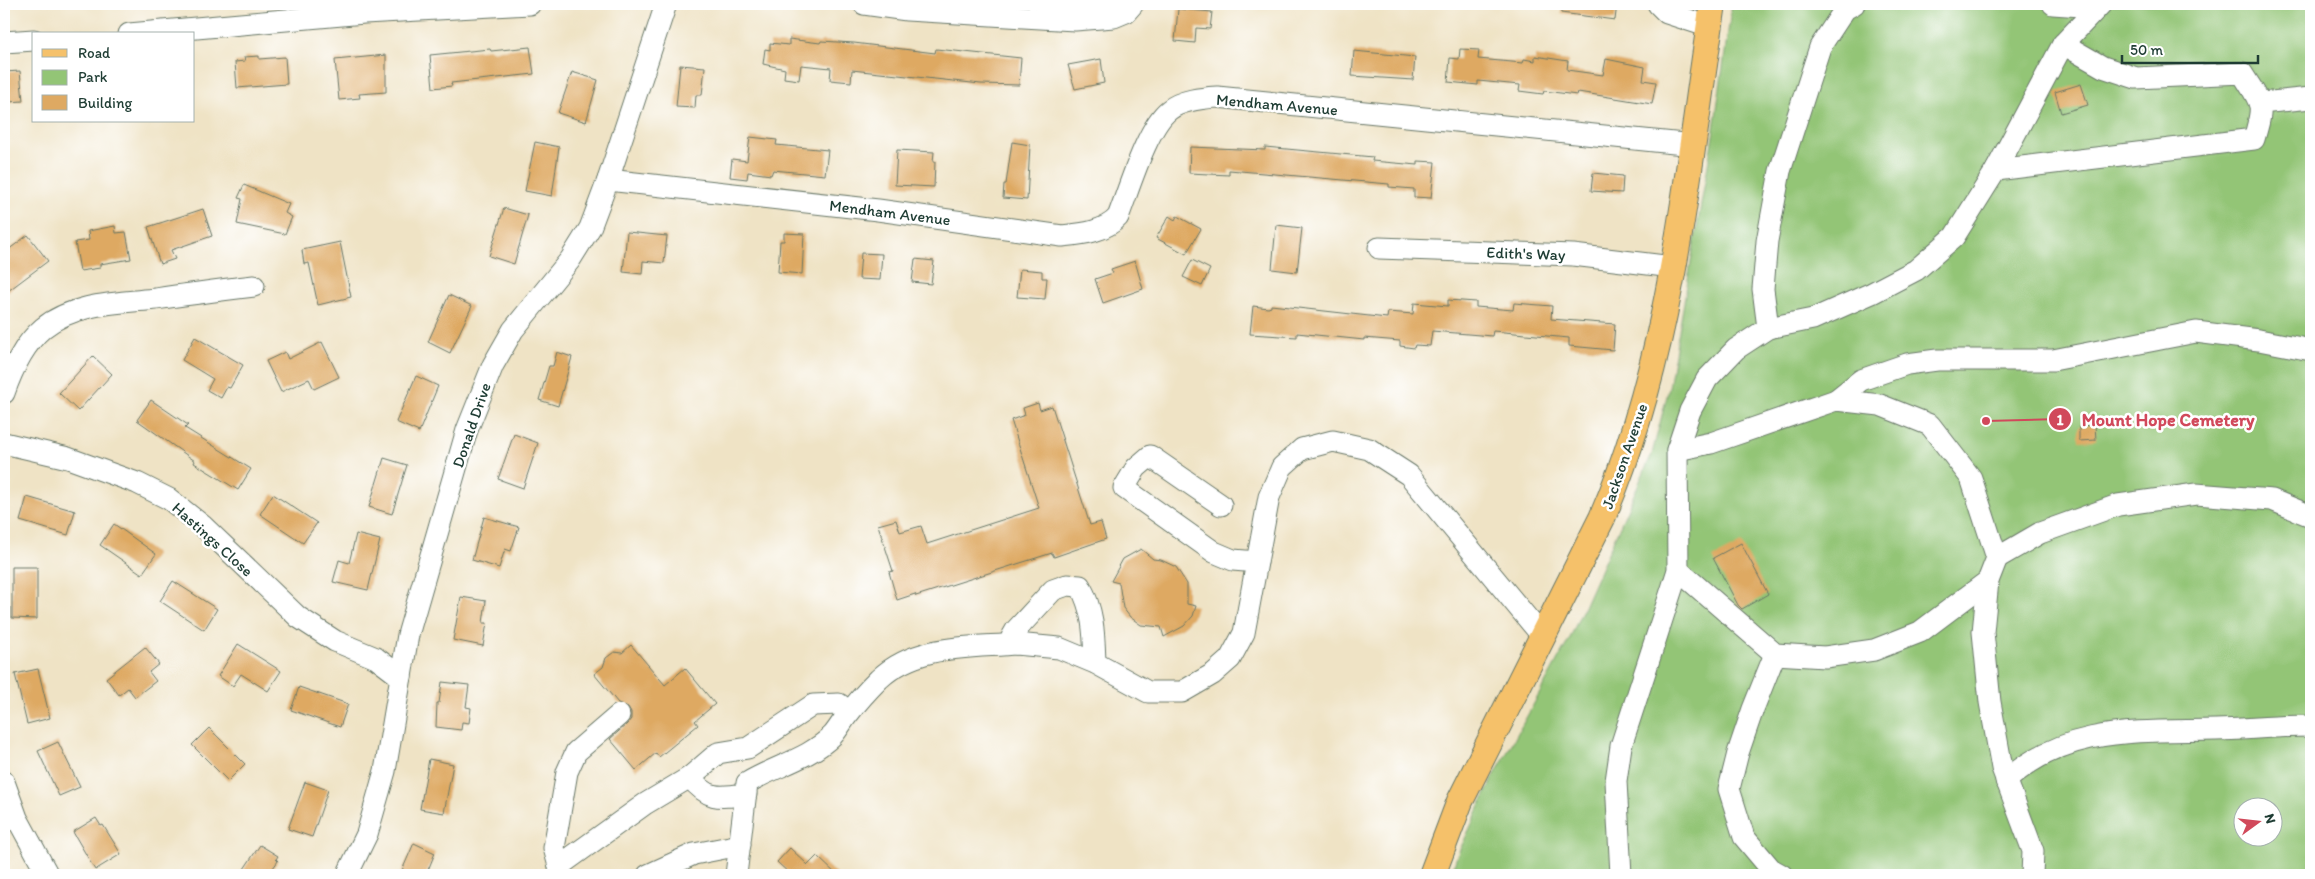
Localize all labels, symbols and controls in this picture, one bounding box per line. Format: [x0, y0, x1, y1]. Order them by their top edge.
legend [32, 32, 195, 122]
scale bar [2122, 32, 2259, 64]
text: 50 m [2130, 41, 2163, 59]
text: Road [78, 44, 111, 62]
text: Park [78, 68, 108, 86]
street label: Mendham Avenue [1215, 90, 1339, 119]
text: Building [78, 94, 132, 112]
street label: Mendham Avenue [828, 196, 952, 229]
street label: Edith's Way [1486, 243, 1566, 264]
street label: Donald Drive [448, 380, 495, 470]
street label: Jackson Avenue [1598, 401, 1651, 511]
callout: Mount Hope Cemetery [2047, 403, 2265, 436]
text: Mount Hope Cemetery [2082, 409, 2255, 431]
text: 1 [2057, 411, 2064, 429]
street label: Hastings Close [168, 498, 257, 581]
north arrow [2232, 796, 2282, 846]
text: N [2261, 812, 2280, 826]

